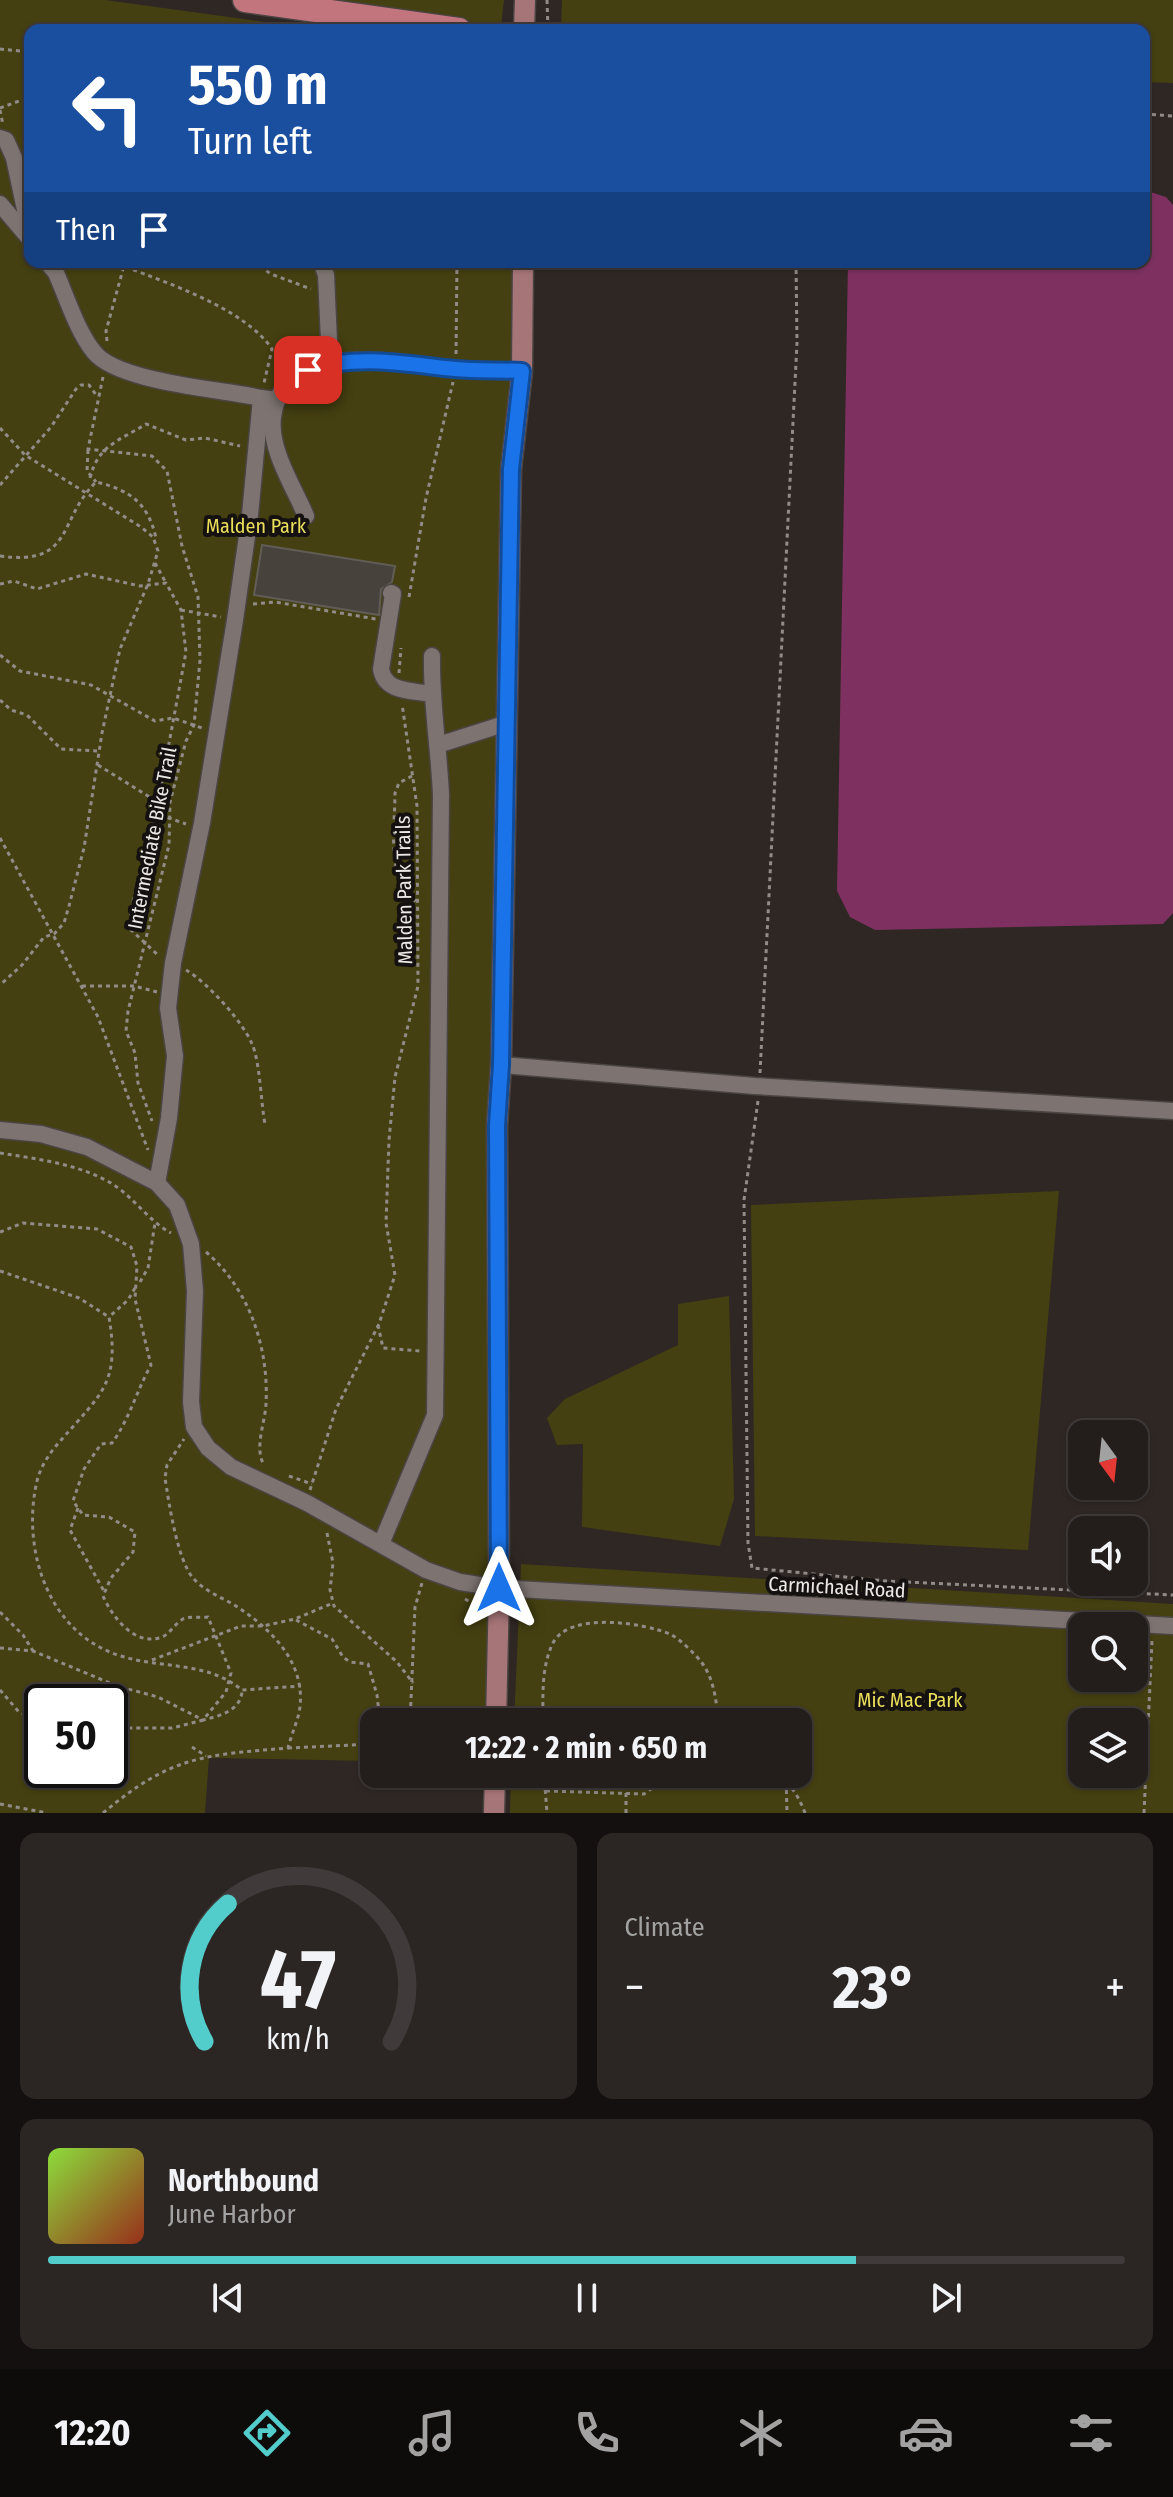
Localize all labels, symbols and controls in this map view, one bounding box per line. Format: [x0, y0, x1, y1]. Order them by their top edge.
text: 550 m [188, 52, 328, 119]
icon: left [56, 56, 160, 160]
text: Turn left [188, 120, 312, 164]
icon: arrive [132, 208, 176, 252]
text: Then [56, 212, 116, 248]
pin [274, 336, 342, 404]
icon: arrive [286, 348, 330, 392]
park label: Malden Park [206, 514, 307, 538]
street label: Intermediate Bike Trail [123, 745, 181, 931]
street label: Malden Park Trails [391, 815, 417, 965]
north arrow [1068, 1420, 1148, 1500]
map controls [1068, 1420, 1148, 1788]
button: sound [1068, 1516, 1148, 1596]
position arrow [457, 1546, 541, 1630]
street label: Carmichael Road [768, 1571, 906, 1603]
button: search [1068, 1612, 1148, 1692]
speed limit sign: 50 [24, 1684, 128, 1788]
park label: Mic Mac Park [857, 1688, 963, 1712]
button: layers [1068, 1708, 1148, 1788]
text: 12:22 · 2 min · 650 m [465, 1730, 707, 1766]
text: Climate [625, 1912, 705, 1943]
text: 47 [260, 1930, 336, 2030]
text: 23° [833, 1952, 917, 2024]
text: − [625, 1961, 644, 2014]
text: + [1105, 1961, 1125, 2014]
text: km/h [266, 2022, 330, 2057]
text: Northbound [168, 2163, 319, 2199]
text: June Harbor [168, 2199, 296, 2230]
icon: previous [206, 2276, 250, 2320]
icon: pause [565, 2276, 609, 2320]
icon: next [924, 2276, 968, 2320]
icon: directions [239, 2405, 295, 2461]
icon: music [404, 2405, 460, 2461]
icon: phone [569, 2405, 625, 2461]
icon: climate [733, 2405, 789, 2461]
icon: car [898, 2405, 954, 2461]
icon: filters [1063, 2405, 1119, 2461]
text: 12:20 [54, 2411, 131, 2455]

